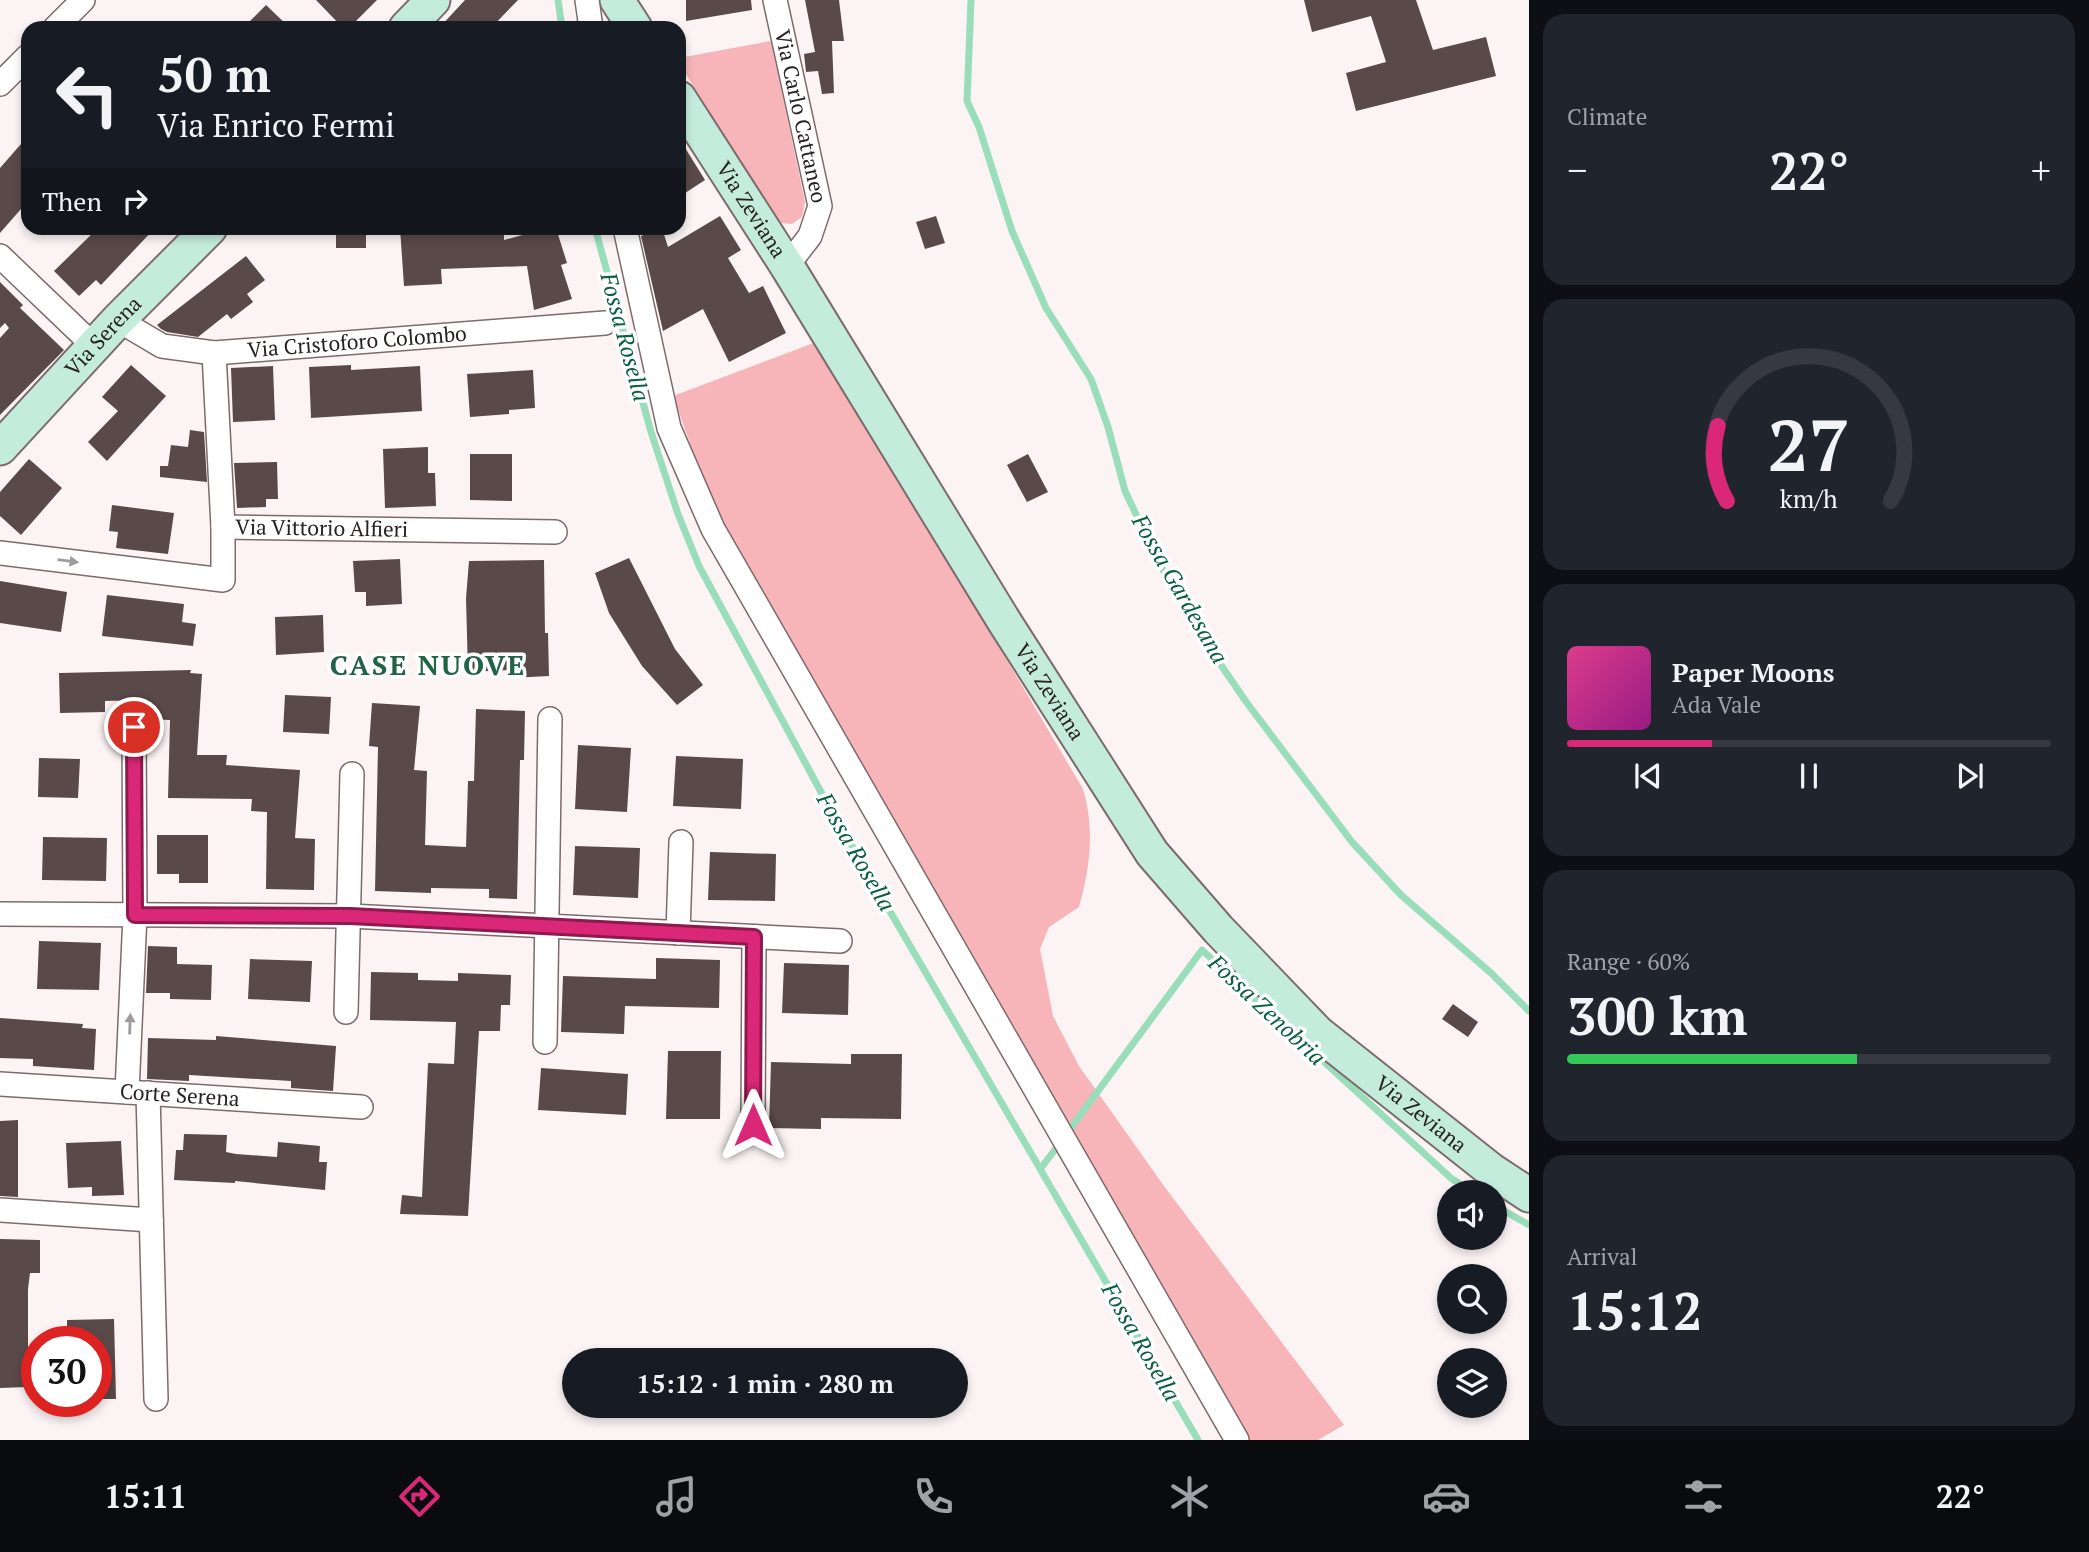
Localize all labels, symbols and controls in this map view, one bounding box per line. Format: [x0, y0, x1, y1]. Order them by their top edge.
street label: Via Carlo Cattaneo [769, 27, 834, 205]
text: 50 m [157, 41, 271, 106]
icon: left [42, 49, 133, 140]
text: Climate [1567, 101, 1647, 132]
text: Via Enrico Fermi [157, 104, 395, 146]
text: 22° [1769, 136, 1849, 205]
text: − [1567, 145, 1587, 195]
text: + [2031, 145, 2051, 195]
street label: Via Zeviana [710, 156, 793, 263]
icon: right [116, 182, 154, 220]
text: Then [42, 184, 102, 218]
water label: Fossa Rosella [593, 268, 658, 405]
street label: Via Serena [58, 289, 147, 382]
street label: Via Cristoforo Colombo [246, 319, 468, 363]
text: 27 [1768, 395, 1850, 492]
text: km/h [1780, 482, 1838, 515]
water label: Fossa Gardesana [1125, 508, 1236, 669]
street label: Via Vittorio Alfieri [235, 512, 408, 543]
one-way arrow [57, 555, 79, 566]
street label: Via Zeviana [1009, 638, 1092, 746]
district label: CASE NUOVE [330, 646, 526, 683]
text: Paper Moons [1672, 655, 1835, 689]
text: Ada Vale [1672, 689, 1761, 720]
pin [104, 697, 164, 757]
icon: arrive [115, 708, 153, 746]
icon: previous [1629, 757, 1667, 795]
icon: pause [1790, 757, 1828, 795]
icon: next [1951, 757, 1989, 795]
water label: Fossa Rosella [809, 786, 903, 917]
text: Range · 60% [1567, 946, 1690, 977]
water label: Fossa Zenobria [1201, 947, 1333, 1072]
text: 300 km [1567, 981, 1748, 1050]
one-way arrow [125, 1013, 136, 1035]
street label: Via Zeviana [1370, 1069, 1473, 1159]
street label: Corte Serena [119, 1077, 241, 1112]
position arrow [716, 1088, 790, 1162]
map controls [1437, 1180, 1507, 1418]
button: sound [1437, 1180, 1507, 1250]
text: Arrival [1567, 1241, 1638, 1272]
button: search [1437, 1264, 1507, 1334]
water label: Fossa Rosella [1094, 1276, 1188, 1407]
text: 15:12 [1567, 1276, 1702, 1345]
speed limit sign: 30 [21, 1326, 112, 1417]
button: layers [1437, 1348, 1507, 1418]
text: 15:12 · 1 min · 280 m [636, 1366, 894, 1400]
icon: directions [395, 1472, 444, 1521]
icon: music [652, 1472, 701, 1521]
icon: phone [909, 1472, 958, 1521]
icon: climate [1165, 1472, 1214, 1521]
icon: car [1422, 1472, 1471, 1521]
icon: filters [1679, 1472, 1728, 1521]
text: 15:11 [104, 1475, 187, 1517]
text: 22° [1936, 1475, 1985, 1517]

